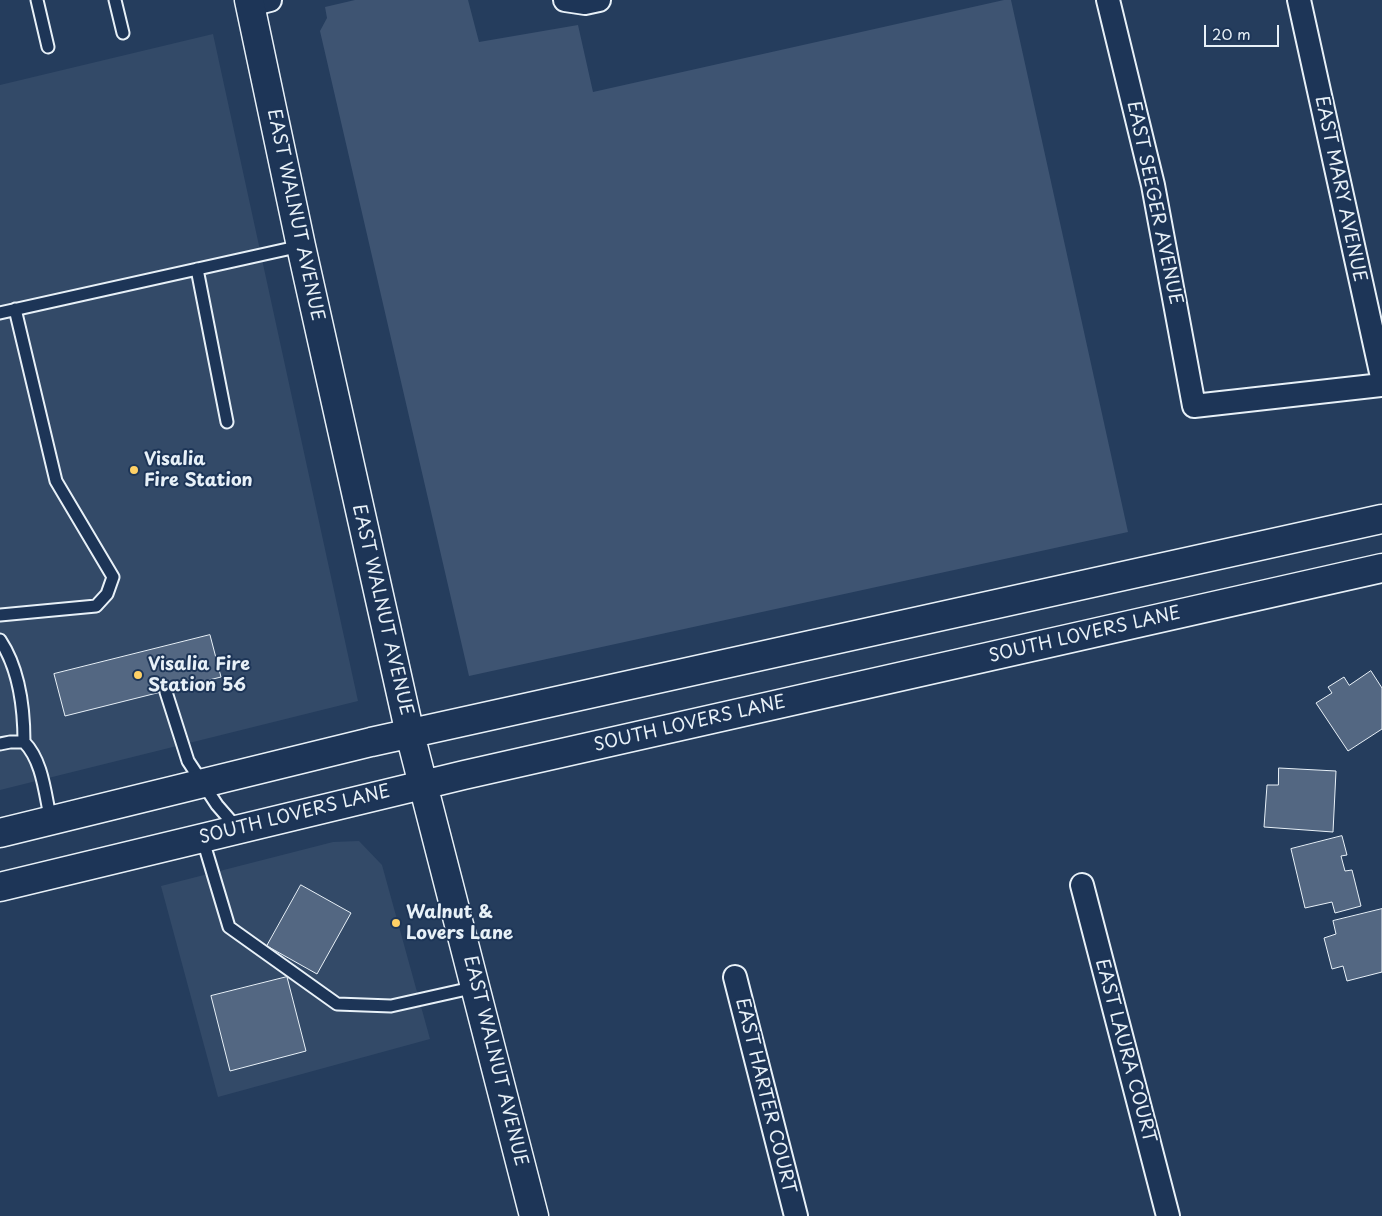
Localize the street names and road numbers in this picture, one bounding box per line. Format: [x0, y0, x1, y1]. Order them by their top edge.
street label: EAST MARY AVENUE [1310, 94, 1370, 284]
street label: EAST SEEGER AVENUE [1122, 99, 1186, 307]
street label: EAST WALNUT AVENUE [262, 107, 328, 323]
street label: EAST WALNUT AVENUE [347, 502, 417, 718]
street label: SOUTH LOVERS LANE [987, 602, 1183, 668]
street label: SOUTH LOVERS LANE [592, 691, 788, 757]
street label: SOUTH LOVERS LANE [197, 781, 393, 849]
street label: EAST WALNUT AVENUE [458, 954, 532, 1168]
street label: EAST LAURA COURT [1090, 957, 1160, 1145]
street label: EAST HARTER COURT [730, 996, 800, 1196]

